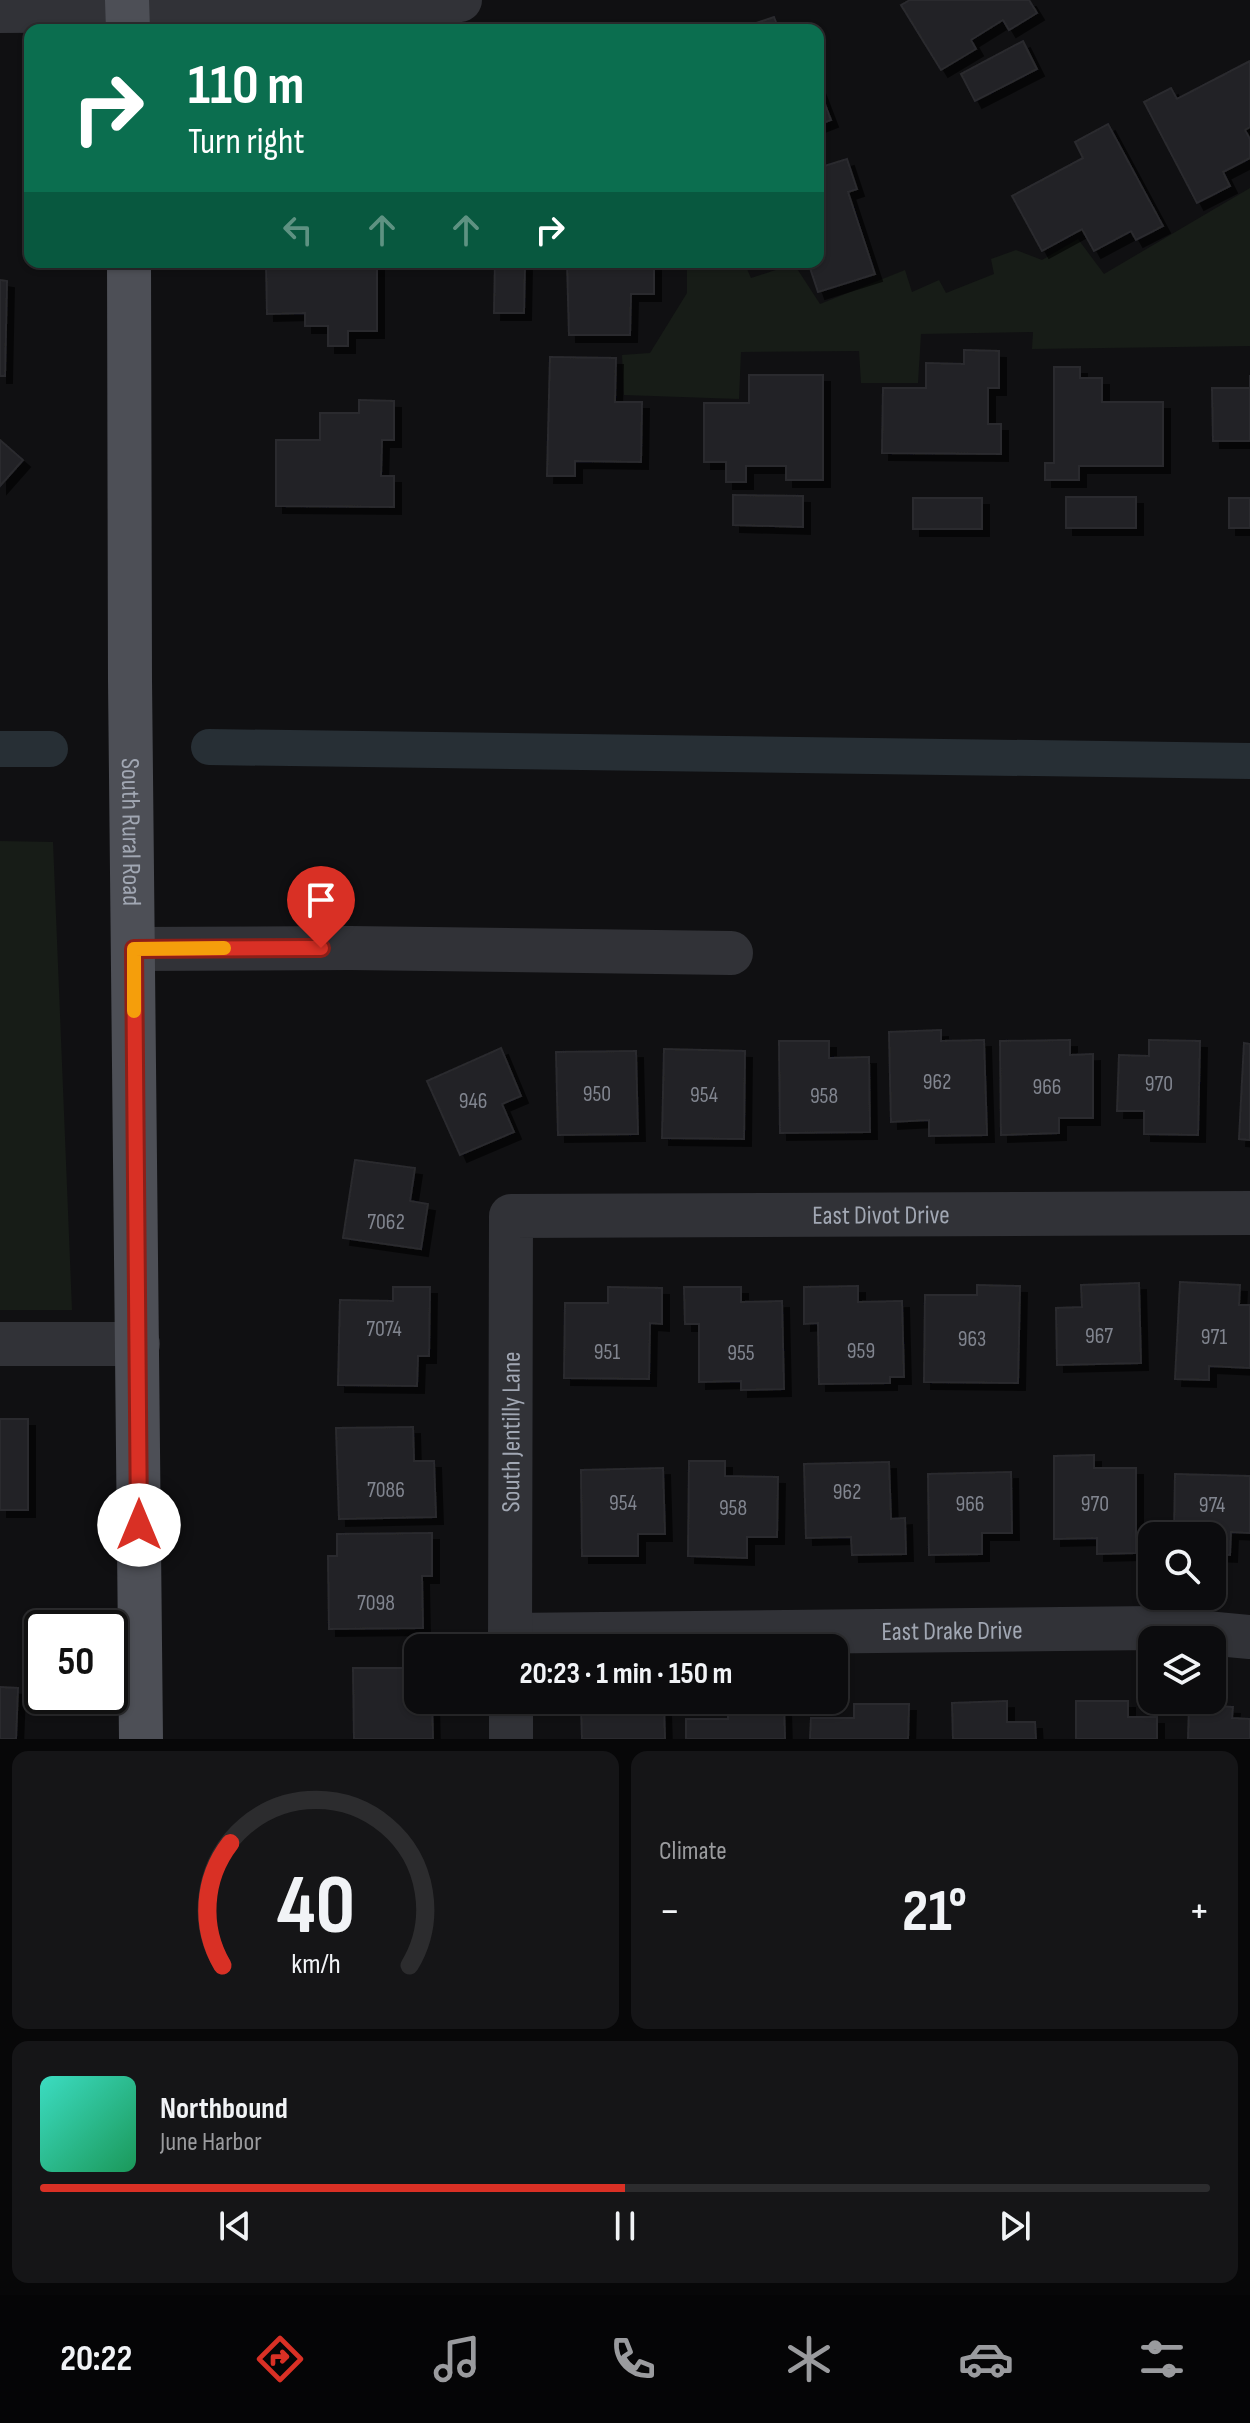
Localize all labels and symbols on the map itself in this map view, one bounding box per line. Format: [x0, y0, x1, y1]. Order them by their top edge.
street label: South Rural Road [114, 758, 146, 906]
pin [287, 866, 355, 948]
house number: 962 [923, 1069, 951, 1096]
house number: 970 [1145, 1071, 1173, 1098]
house number: 966 [1032, 1074, 1062, 1101]
house number: 950 [583, 1081, 611, 1108]
house number: 954 [690, 1082, 718, 1109]
house number: 958 [810, 1083, 838, 1110]
house number: 946 [459, 1088, 487, 1115]
street label: East Divot Drive [812, 1200, 950, 1232]
house number: 7062 [367, 1209, 405, 1236]
house number: 7074 [366, 1316, 402, 1343]
house number: 967 [1085, 1323, 1113, 1350]
house number: 971 [1201, 1324, 1227, 1351]
house number: 963 [958, 1326, 986, 1353]
house number: 959 [847, 1338, 875, 1365]
house number: 951 [594, 1339, 620, 1366]
house number: 955 [727, 1340, 755, 1367]
street label: South Jentilly Lane [496, 1351, 528, 1513]
house number: 7086 [367, 1477, 405, 1504]
house number: 962 [833, 1479, 861, 1506]
position arrow [97, 1483, 181, 1567]
house number: 954 [609, 1490, 637, 1517]
house number: 966 [955, 1491, 985, 1518]
house number: 970 [1081, 1491, 1109, 1518]
house number: 974 [1199, 1492, 1225, 1519]
house number: 958 [719, 1495, 747, 1522]
house number: 7098 [357, 1590, 395, 1617]
speed limit sign: 50 [24, 1610, 128, 1714]
street label: East Drake Drive [881, 1615, 1023, 1648]

